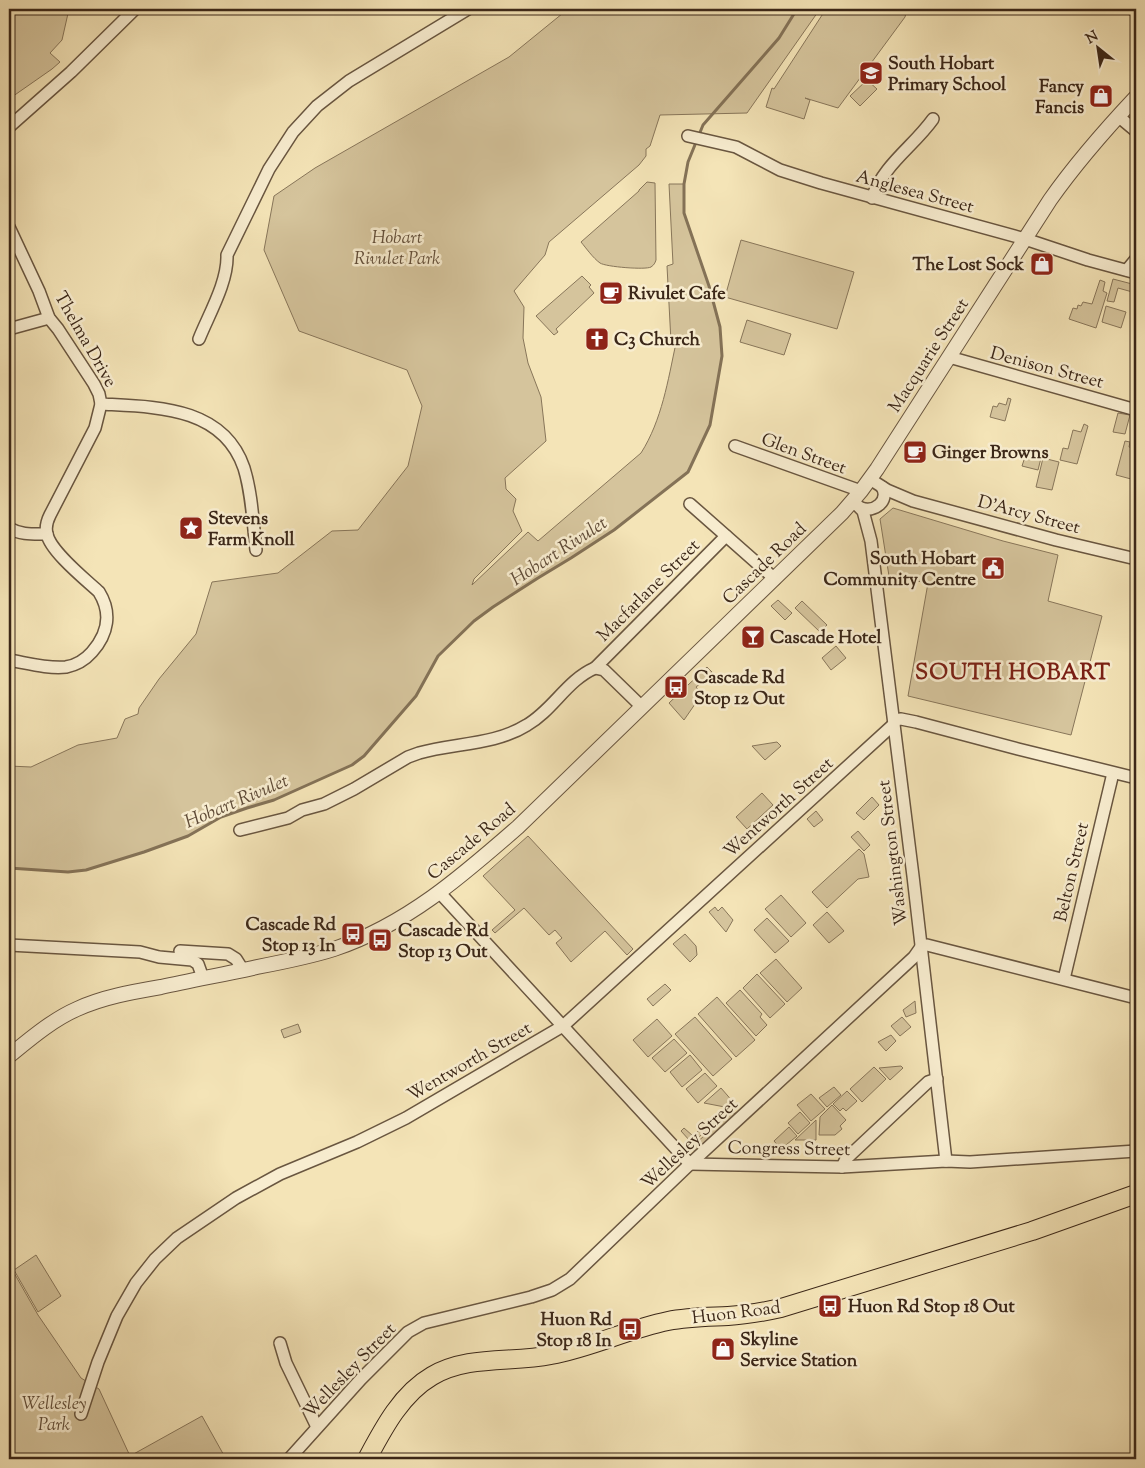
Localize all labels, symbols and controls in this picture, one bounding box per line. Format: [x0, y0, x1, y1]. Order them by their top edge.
north arrow [1072, 22, 1122, 72]
text: N [1083, 27, 1102, 50]
place label: South Hobart Primary School [888, 52, 1007, 99]
school or university icon: South Hobart Primary School [858, 60, 884, 86]
place label: Fancy Fancis [1035, 75, 1084, 122]
shop icon: Fancy Fancis [1088, 83, 1114, 109]
street label: Anglesea Street [853, 165, 976, 221]
park label: Hobart Rivulet Park [354, 226, 440, 273]
shop icon: The Lost Sock [1029, 251, 1055, 277]
place label: The Lost Sock [913, 253, 1024, 279]
cafe icon: Rivulet Cafe [598, 280, 624, 306]
place label: Rivulet Cafe [628, 282, 726, 308]
street label: Thelma Drive [46, 287, 122, 393]
street label: Macquarie Street [883, 294, 976, 418]
church icon: C3 Church [584, 326, 610, 352]
place label: C3 Church [614, 328, 700, 354]
street label: Denison Street [987, 341, 1106, 397]
street label: Glen Street [757, 427, 850, 482]
cafe icon: Ginger Browns [902, 439, 928, 465]
place label: Ginger Browns [932, 441, 1049, 467]
street label: D'Arcy Street [974, 490, 1082, 542]
place label: Stevens Farm Knoll [208, 507, 295, 554]
water label: Hobart Rivulet [506, 511, 613, 594]
place icon: Stevens Farm Knoll [178, 515, 204, 541]
street label: Cascade Road [717, 517, 813, 611]
street label: Macfarlane Street [592, 534, 707, 649]
place label: South Hobart Community Centre [823, 547, 977, 594]
public building icon: South Hobart Community Centre [980, 555, 1006, 581]
bar icon: Cascade Hotel [740, 624, 766, 650]
place label: Cascade Hotel [770, 626, 882, 652]
district label: SOUTH HOBART [915, 658, 1111, 690]
place label: Cascade Rd Stop 12 Out [694, 666, 785, 713]
bus stop icon: Cascade Rd Stop 12 Out [663, 674, 689, 700]
street label: Wentworth Street [719, 752, 840, 865]
water label: Hobart Rivulet [181, 768, 293, 836]
street label: Washington Street [872, 779, 916, 927]
street label: Cascade Road [422, 798, 522, 887]
street label: Belton Street [1049, 820, 1097, 925]
place label: Cascade Rd Stop 13 In [245, 913, 337, 960]
place label: Cascade Rd Stop 13 Out [398, 919, 489, 966]
bus stop icon: Cascade Rd Stop 13 In [340, 921, 366, 947]
bus stop icon: Cascade Rd Stop 13 Out [367, 927, 393, 953]
street label: Wentworth Street [403, 1017, 537, 1109]
street label: Wellesley Street [636, 1093, 745, 1196]
street label: Congress Street [727, 1136, 851, 1164]
bus stop icon: Huon Rd Stop 18 Out [817, 1293, 843, 1319]
place label: Huon Rd Stop 18 Out [848, 1295, 1015, 1321]
street label: Huon Road [690, 1296, 782, 1332]
place label: Huon Rd Stop 18 In [536, 1308, 613, 1355]
bus stop icon: Huon Rd Stop 18 In [617, 1316, 643, 1342]
street label: Wellesley Street [298, 1318, 403, 1425]
place label: Skyline Service Station [740, 1328, 858, 1375]
shop icon: Skyline Service Station [710, 1336, 736, 1362]
park label: Wellesley Park [22, 1392, 86, 1439]

